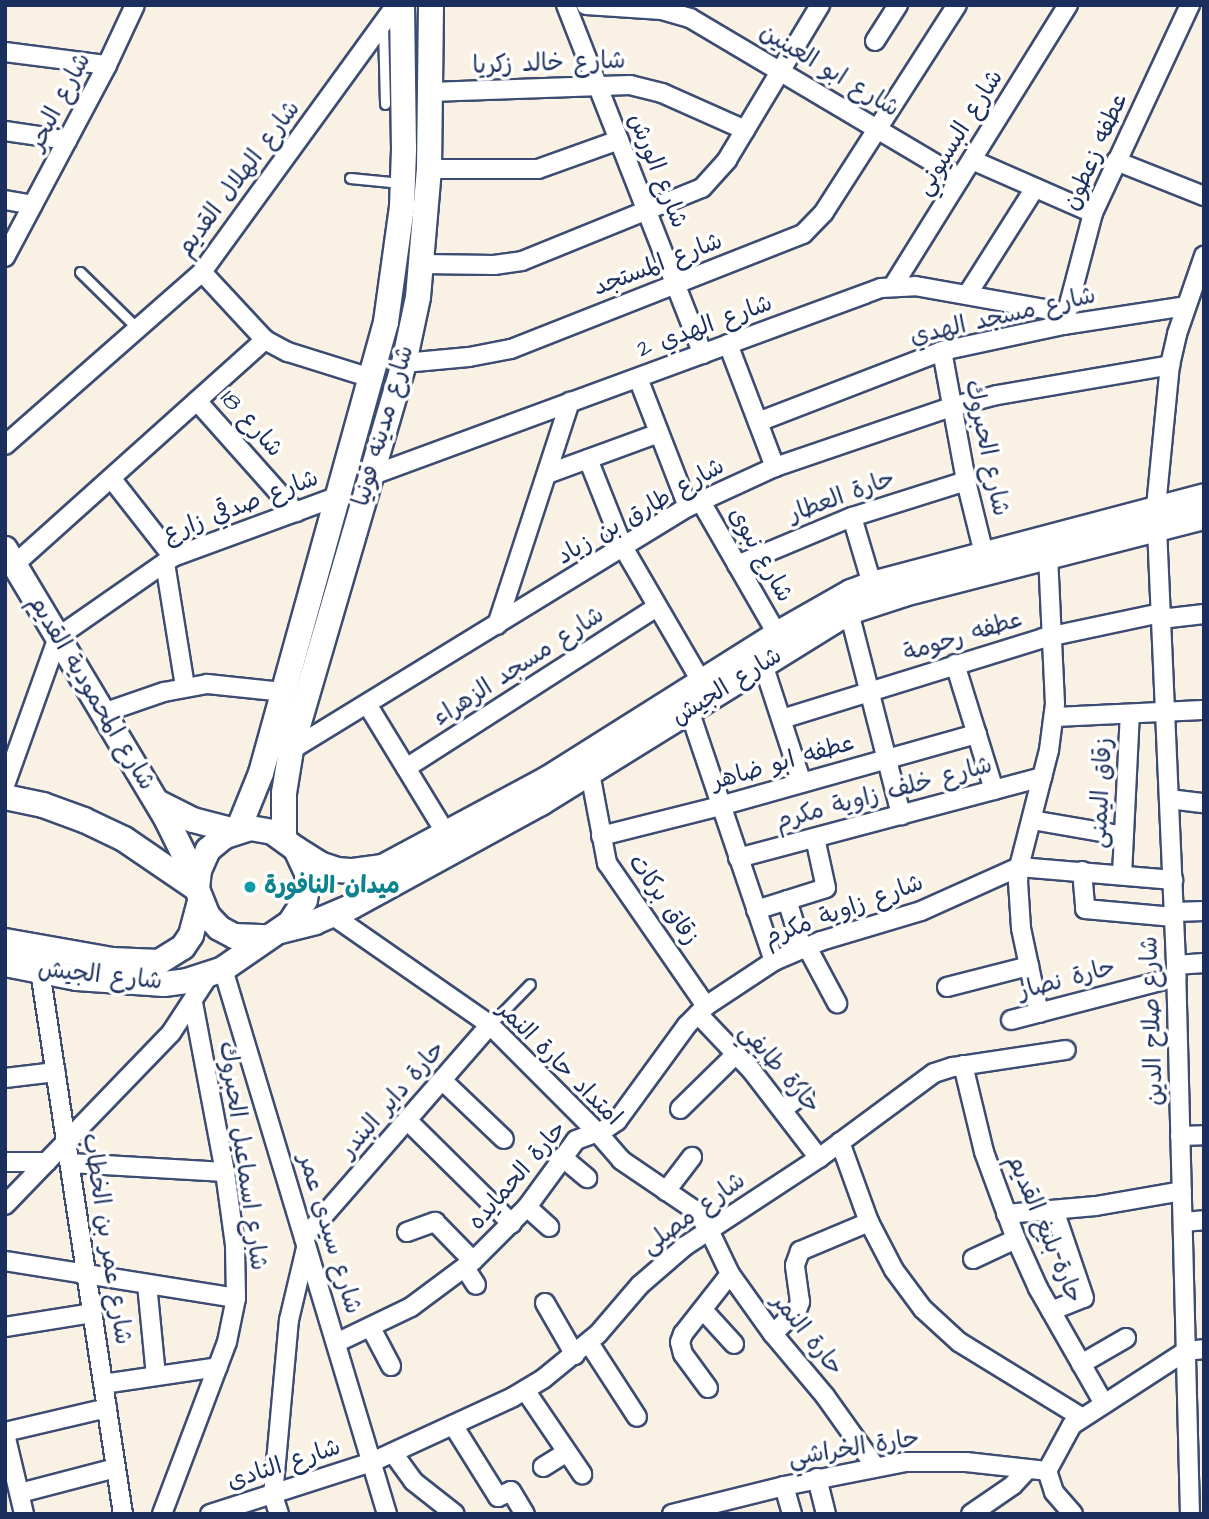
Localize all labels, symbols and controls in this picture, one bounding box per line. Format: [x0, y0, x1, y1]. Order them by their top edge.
street label: شارع ابو العينين [754, 18, 904, 124]
street label: شارع خالد زكريا [472, 47, 626, 81]
street label: شارع البحر [22, 48, 98, 156]
street label: شارع البسيوني [910, 65, 1010, 201]
street label: عطفه زعطون [1057, 89, 1135, 215]
street label: شارع الهلال القديم [171, 95, 307, 263]
street label: شارع الورش [621, 109, 693, 233]
street label: شارع المستجد [589, 227, 727, 303]
street label: شارع مسجد الهدي [907, 282, 1099, 352]
street label: شارع الهدي 2 [634, 289, 776, 365]
street label: شارع مدينه قونيا [347, 342, 421, 510]
street label: شارع الحبروك [958, 377, 1014, 519]
street label: شارع 18 [213, 385, 289, 463]
street label: شارع طارق بن زياد [552, 452, 730, 572]
street label: شارع صدقي زارع [159, 464, 323, 550]
street label: حارة العطار [785, 465, 899, 529]
street label: شارع نبوى [721, 502, 799, 608]
street label: شارع المحمودية القديم [21, 590, 161, 796]
street label: شارع مسجد الزهراء [428, 601, 610, 733]
street label: عطفه رحومة [900, 605, 1026, 669]
street label: شارع الجيش [666, 642, 788, 732]
street label: عطفه ابو ضاهر [708, 729, 858, 797]
street label: زقاق اليمنى [1085, 737, 1119, 849]
street label: شارع خلف زاوية مكرم [773, 751, 995, 837]
street label: زقاق بركات [621, 849, 705, 951]
street label: شارع زاوية مكرم [760, 869, 928, 953]
place label: ميدان النافورة [264, 873, 400, 901]
marker: ميدان النافورة [242, 879, 258, 895]
street label: شارع صلاح الدين [1136, 936, 1170, 1106]
street label: حارة نصار [1015, 953, 1119, 1007]
street label: شارع الجيش [36, 955, 164, 997]
street label: امتداد حارة النمر [491, 996, 627, 1132]
street label: حارة طايفي [732, 1018, 826, 1120]
street label: حارة داير البندر [334, 1036, 452, 1164]
street label: شارع اسماعيل الحبروك [212, 1040, 272, 1272]
street label: حارة الحمايده [463, 1116, 573, 1236]
street label: شارع عمر بن الخطاب [75, 1131, 137, 1347]
street label: شارع سيدى عمر [291, 1150, 367, 1318]
street label: حارة بليغ القديم [1000, 1150, 1088, 1308]
street label: شارع مصلى [637, 1167, 751, 1261]
street label: حارة النمر [765, 1288, 849, 1382]
street label: حارة الخراشي [786, 1424, 922, 1474]
street label: شارع النادى [224, 1433, 344, 1497]

